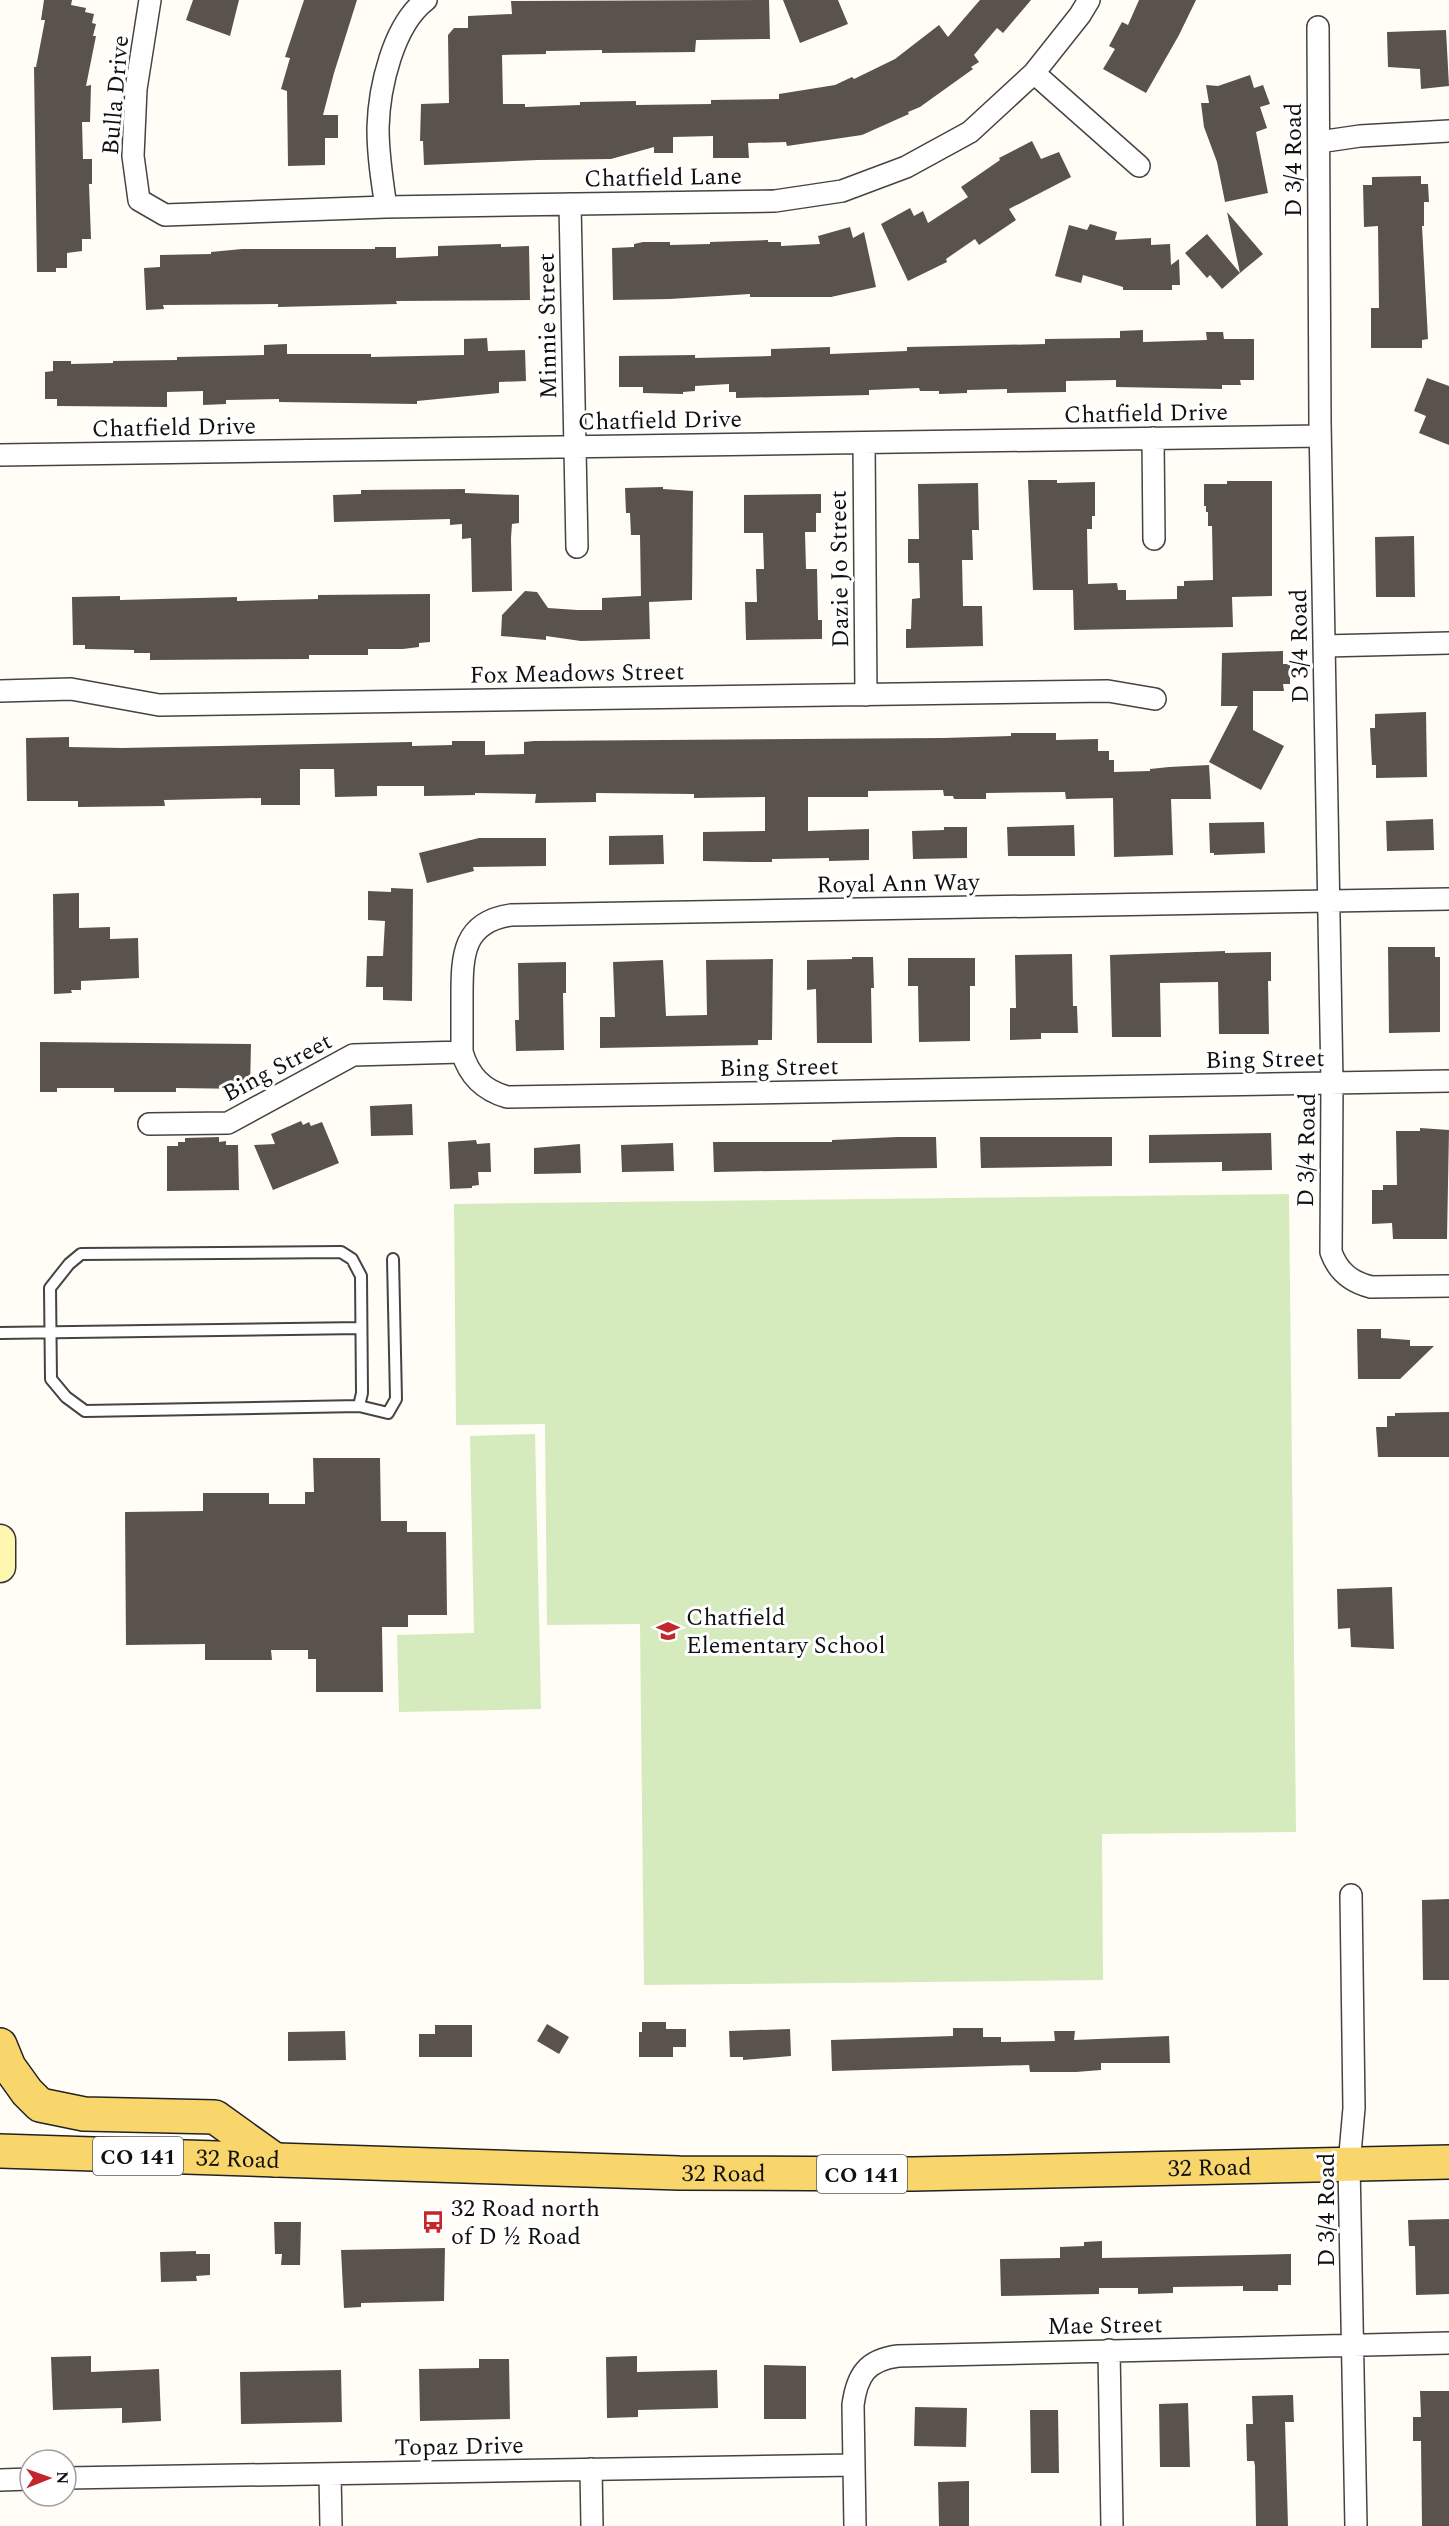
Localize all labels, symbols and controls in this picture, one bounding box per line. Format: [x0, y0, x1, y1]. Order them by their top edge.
street label: Bulla Drive [93, 34, 139, 156]
street label: D 3/4 Road [1276, 103, 1312, 217]
street label: Chatfield Lane [584, 159, 742, 197]
street label: Minnie Street [529, 252, 567, 400]
street label: Chatfield Drive [1064, 395, 1228, 433]
street label: Chatfield Drive [578, 402, 742, 440]
street label: Chatfield Drive [92, 409, 256, 447]
street label: Dazie Jo Street [821, 490, 859, 648]
street label: D 3/4 Road [1281, 588, 1319, 704]
street label: Fox Meadows Street [469, 654, 685, 694]
street label: Royal Ann Way [816, 865, 981, 903]
street label: Bing Street [216, 1024, 339, 1112]
street label: Bing Street [1205, 1041, 1325, 1079]
street label: Bing Street [719, 1049, 839, 1087]
street label: D 3/4 Road [1288, 1092, 1326, 1208]
place label: Chatfield Elementary School [686, 1600, 886, 1664]
school or university icon: Chatfield Elementary School [655, 1618, 681, 1644]
road number: CO 141 [93, 2137, 183, 2175]
street label: 32 Road [195, 2140, 280, 2179]
street label: 32 Road [1167, 2149, 1252, 2187]
street label: D 3/4 Road [1309, 2153, 1345, 2267]
road number: CO 141 [817, 2155, 907, 2193]
street label: 32 Road [681, 2156, 766, 2192]
place label: 32 Road north of D ½ Road [451, 2191, 600, 2255]
bus stop icon: 32 Road north of D ½ Road [420, 2209, 446, 2235]
street label: Mae Street [1047, 2307, 1163, 2345]
street label: Topaz Drive [394, 2428, 524, 2466]
north arrow [18, 2448, 78, 2508]
text: N [50, 2471, 74, 2484]

